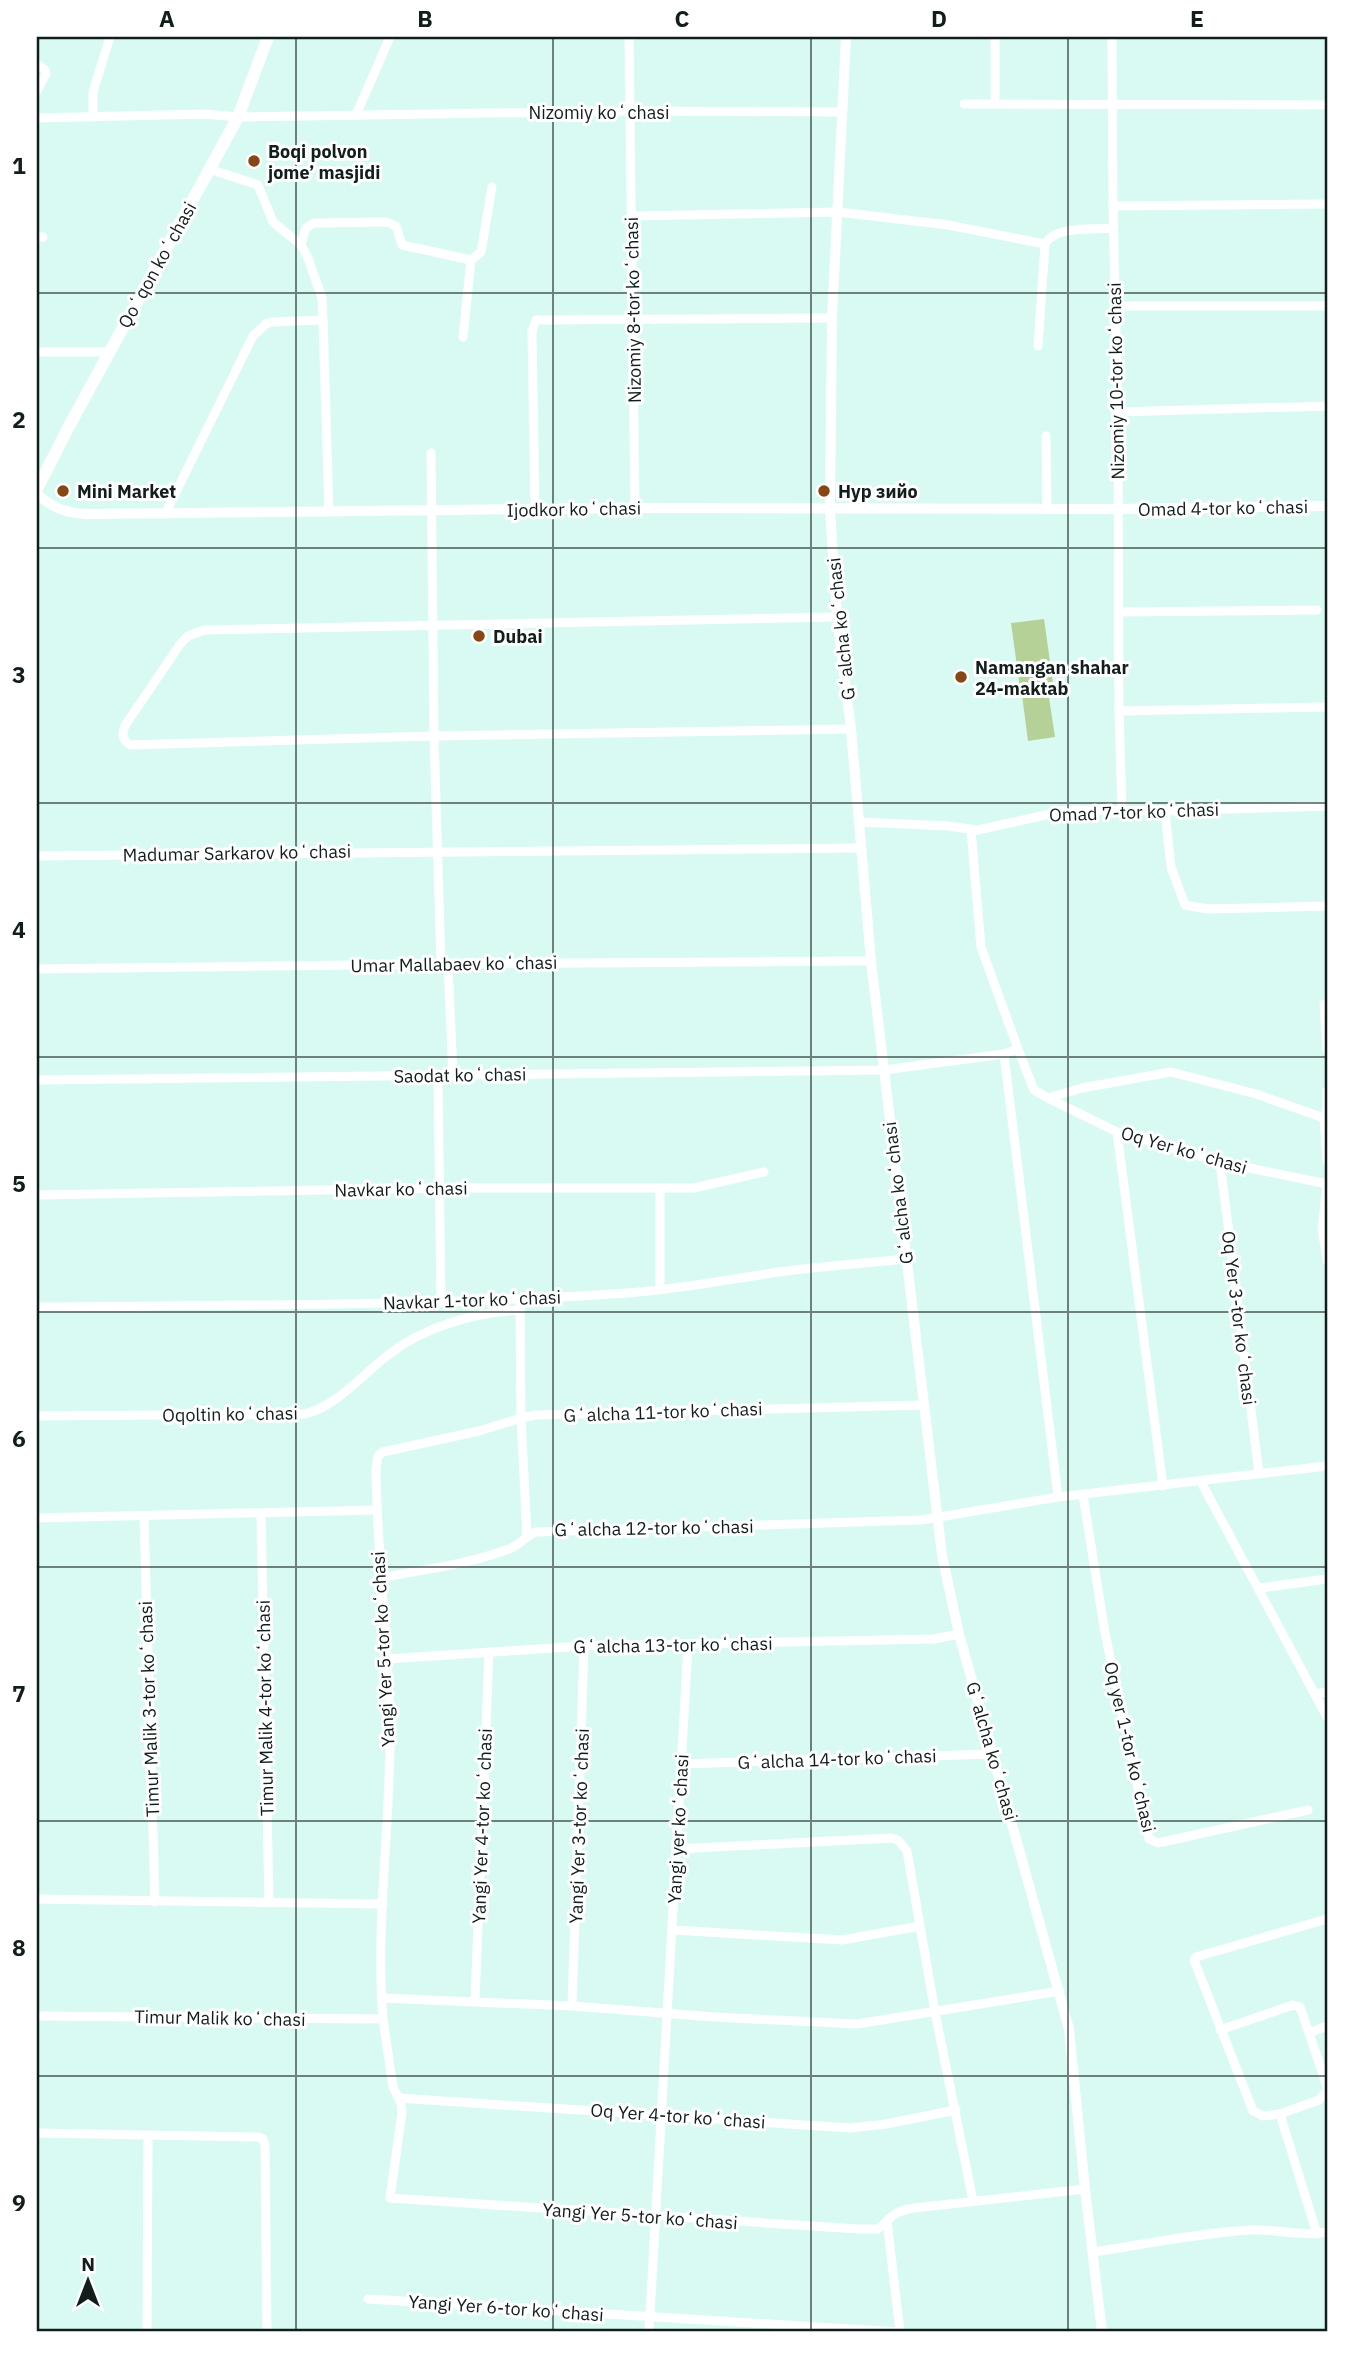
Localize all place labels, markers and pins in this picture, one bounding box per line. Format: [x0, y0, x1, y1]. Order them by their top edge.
place label: Boqi polvon jome’ masjidi [267, 140, 380, 184]
marker: Boqi polvon jome’ masjidi [246, 153, 262, 169]
place label: Mini Market [77, 480, 176, 503]
place label: Нур зийо [838, 480, 918, 503]
marker: Mini Market [55, 483, 71, 499]
marker: Нур зийо [816, 483, 832, 499]
place label: Dubai [493, 625, 543, 648]
marker: Dubai [471, 628, 487, 644]
place label: Namangan shahar 24-maktab [975, 656, 1129, 700]
marker: Namangan shahar 24-maktab [953, 669, 969, 685]

